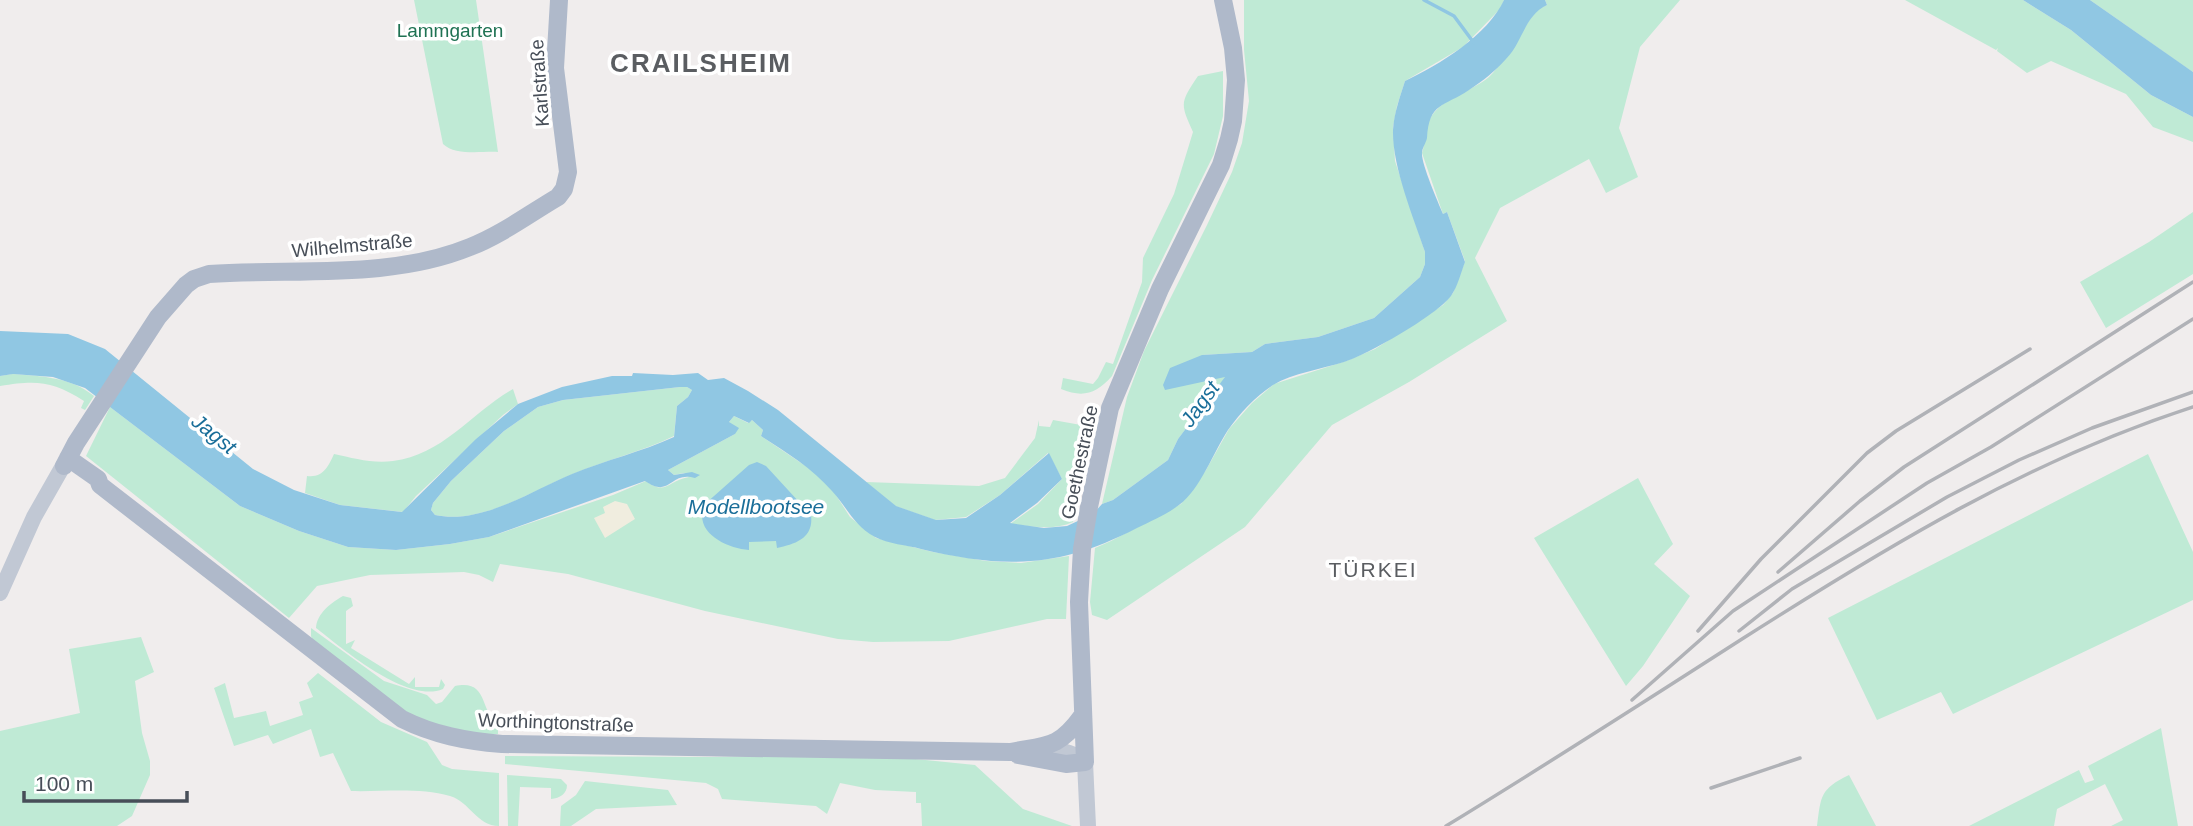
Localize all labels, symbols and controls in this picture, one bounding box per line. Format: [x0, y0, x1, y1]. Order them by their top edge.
park label: Lammgarten [397, 20, 503, 41]
street label: Karlstraße [526, 39, 553, 127]
district label: CRAILSHEIM [610, 48, 792, 78]
street label: Wilhelmstraße [291, 230, 413, 261]
water label: Jagst [1175, 376, 1224, 432]
street label: Goethestraße [1057, 403, 1102, 521]
water label: Jagst [187, 408, 242, 459]
water label: Modellbootsee [688, 495, 824, 518]
district label: TÜRKEI [1328, 558, 1418, 581]
street label: Worthingtonstraße [478, 709, 634, 736]
scale bar [24, 760, 187, 804]
text: 100 m [35, 772, 93, 795]

